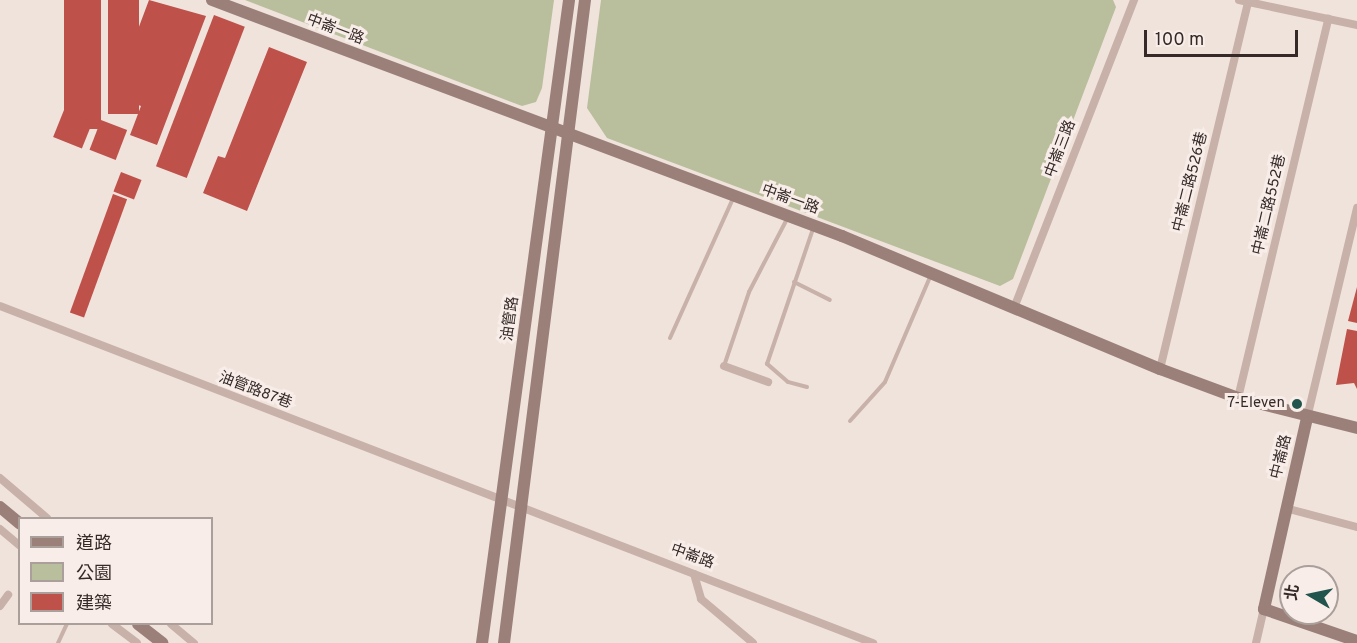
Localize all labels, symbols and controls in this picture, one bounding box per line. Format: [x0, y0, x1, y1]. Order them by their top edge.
street label: 中崙一路 [304, 11, 366, 49]
scale bar [1147, 18, 1302, 56]
text: 100 m [1155, 29, 1204, 52]
street label: 中崙三路 [1042, 118, 1080, 180]
street label: 中崙二路526巷 [1170, 130, 1212, 234]
street label: 中崙二路552巷 [1250, 153, 1290, 257]
street label: 中崙一路 [759, 181, 821, 219]
street label: 油管路 [499, 295, 523, 343]
street label: 油管路87巷 [216, 369, 294, 413]
place label: 7-Eleven [1227, 395, 1285, 413]
marker: 7-Eleven [1290, 397, 1304, 411]
street label: 中崙路 [1268, 433, 1296, 481]
legend [18, 517, 213, 625]
text: 道路 [76, 533, 112, 556]
street label: 中崙路 [668, 541, 716, 573]
text: 公園 [76, 563, 112, 586]
north arrow [1279, 565, 1339, 625]
text: 北 [1282, 583, 1304, 602]
text: 建築 [76, 593, 112, 616]

